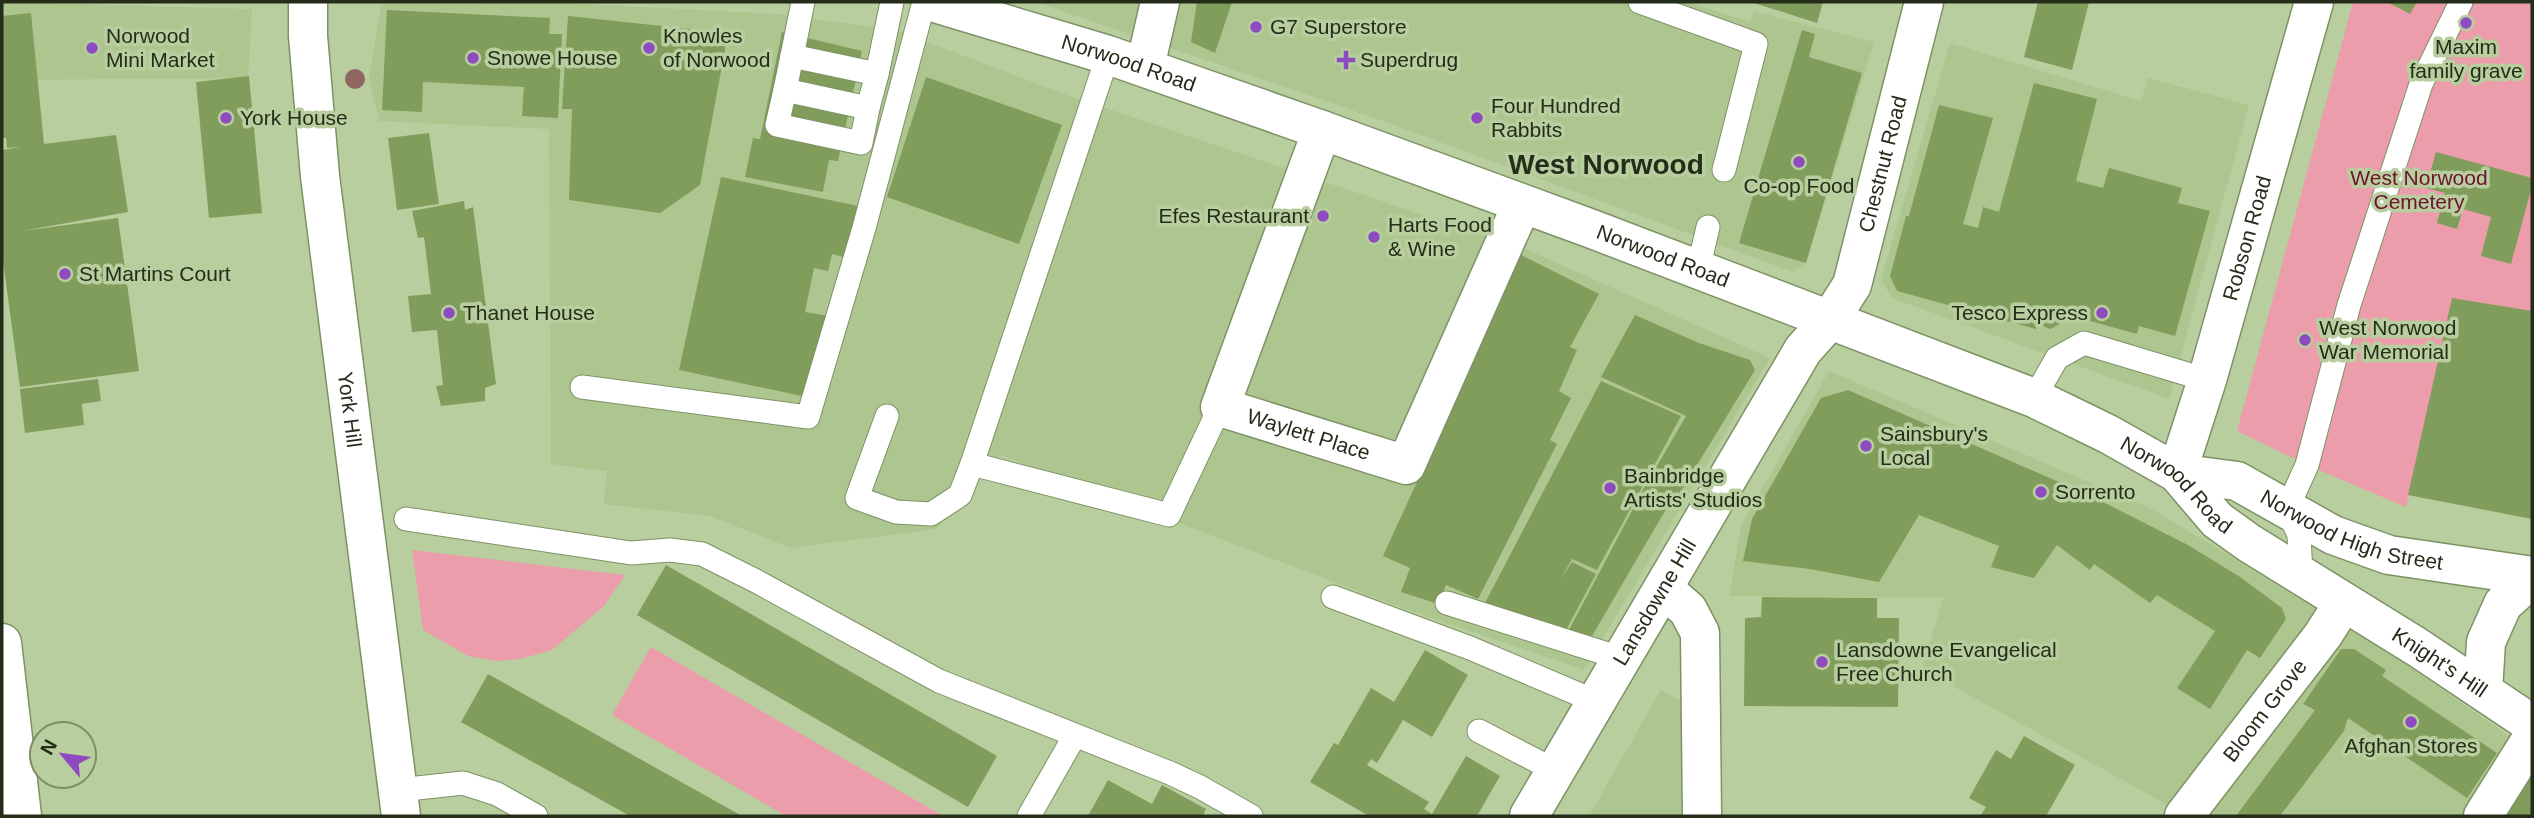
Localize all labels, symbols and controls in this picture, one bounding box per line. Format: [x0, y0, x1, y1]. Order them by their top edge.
place label: G7 Superstore [1270, 15, 1407, 38]
marker: Maxim family grave [2458, 15, 2474, 31]
marker: G7 Superstore [1248, 19, 1264, 35]
place label: Norwood Mini Market [106, 24, 215, 71]
place label: Knowles of Norwood [663, 24, 770, 71]
street label: Norwood Road [1059, 30, 1199, 96]
place label: Maxim family grave [2409, 35, 2523, 82]
marker: Norwood Mini Market [84, 40, 100, 56]
marker: Knowles of Norwood [641, 40, 657, 56]
place label: Snowe House [487, 46, 618, 69]
place label: Superdrug [1360, 48, 1458, 71]
marker: Snowe House [465, 50, 481, 66]
marker: Superdrug [1338, 52, 1354, 68]
street label: Chestnut Road [1854, 93, 1911, 235]
place label: Four Hundred Rabbits [1491, 94, 1621, 141]
place label: York House [240, 106, 348, 129]
marker: York House [218, 110, 234, 126]
marker: Four Hundred Rabbits [1469, 110, 1485, 126]
district label: West Norwood [1508, 149, 1704, 180]
marker: Co-op Food [1791, 154, 1807, 170]
park label: West Norwood Cemetery [2350, 166, 2488, 213]
street label: Robson Road [2218, 173, 2275, 303]
place label: Co-op Food [1744, 174, 1854, 197]
place label: Efes Restaurant [1158, 204, 1309, 227]
marker: Efes Restaurant [1315, 208, 1331, 224]
place label: Harts Food & Wine [1388, 213, 1492, 260]
street label: Norwood Road [1593, 220, 1733, 291]
marker: Harts Food & Wine [1366, 229, 1382, 245]
place label: St Martins Court [79, 262, 231, 285]
marker: St Martins Court [57, 266, 73, 282]
place label: Thanet House [463, 301, 595, 324]
place label: Tesco Express [1951, 301, 2088, 324]
marker: Thanet House [441, 305, 457, 321]
marker: Tesco Express [2094, 305, 2110, 321]
place label: West Norwood War Memorial [2319, 316, 2456, 363]
marker: West Norwood War Memorial [2297, 332, 2313, 348]
street label: York Hill [334, 370, 366, 449]
street label: Waylett Place [1244, 404, 1373, 464]
place label: Sainsbury's Local [1880, 422, 1988, 469]
street label: Norwood Road [2117, 432, 2237, 538]
marker: Sainsbury's Local [1858, 438, 1874, 454]
place label: Bainbridge Artists' Studios [1624, 464, 1762, 511]
marker: Bainbridge Artists' Studios [1602, 480, 1618, 496]
place label: Sorrento [2055, 480, 2136, 503]
marker: Sorrento [2033, 484, 2049, 500]
street label: Norwood High Street [2257, 485, 2445, 574]
street label: Lansdowne Hill [1608, 535, 1700, 669]
street label: Knight's Hill [2388, 622, 2492, 702]
place label: Lansdowne Evangelical Free Church [1836, 638, 2057, 685]
marker: Lansdowne Evangelical Free Church [1814, 654, 1830, 670]
street label: Bloom Grove [2218, 655, 2311, 766]
marker: Afghan Stores [2403, 714, 2419, 730]
north arrow [28, 720, 98, 790]
place label: Afghan Stores [2344, 734, 2478, 757]
text: N [36, 736, 61, 758]

